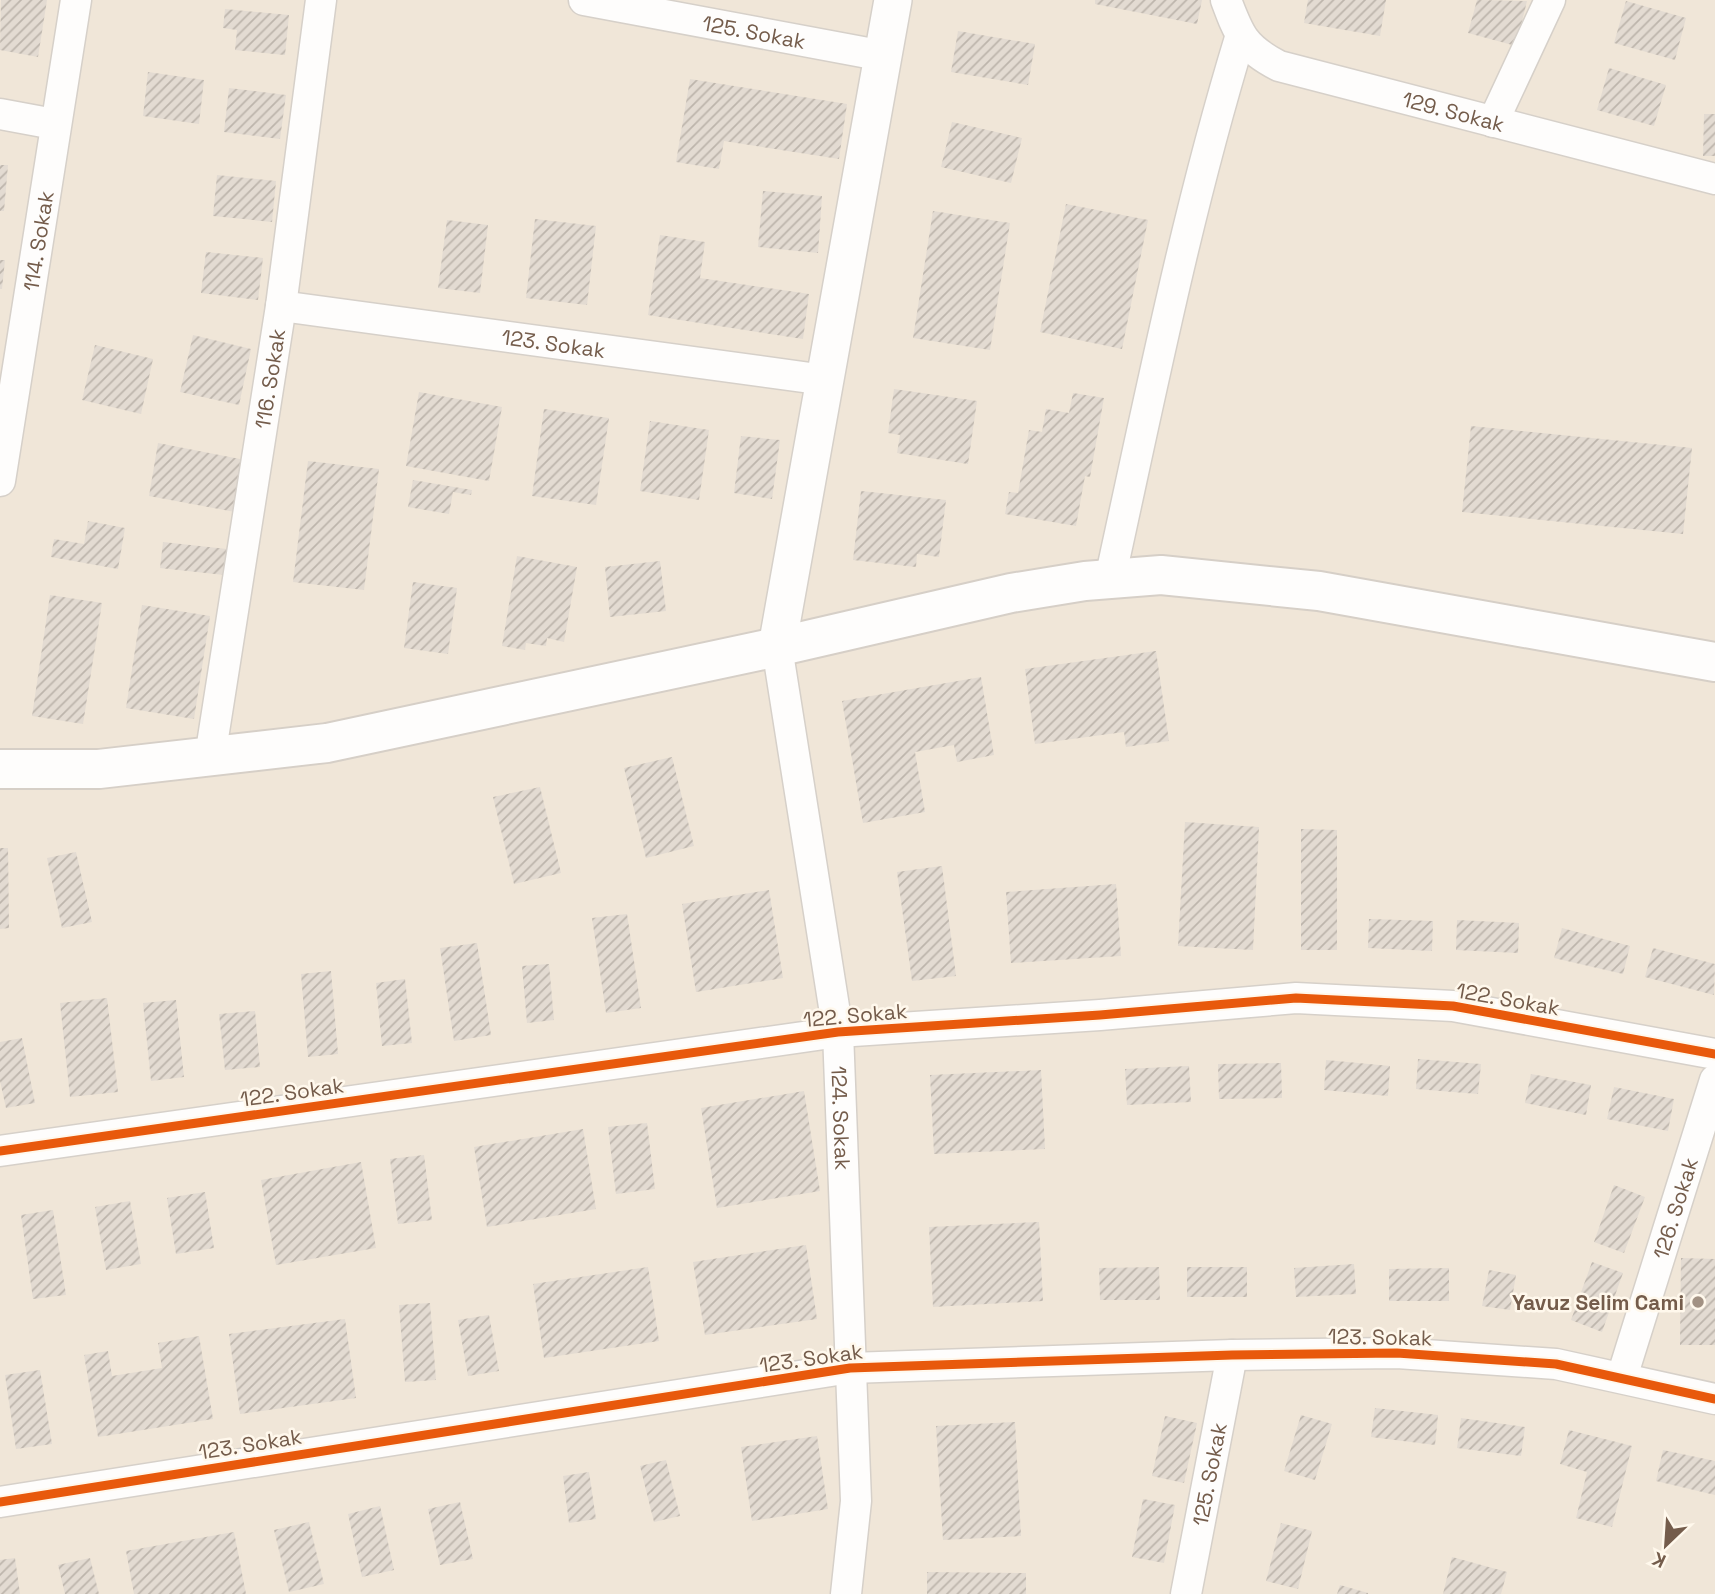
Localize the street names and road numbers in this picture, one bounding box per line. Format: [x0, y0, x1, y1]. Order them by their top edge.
street label: 125. Sokak [700, 9, 808, 55]
street label: 129. Sokak [1400, 85, 1507, 137]
street label: 114. Sokak [17, 189, 59, 293]
street label: 123. Sokak [500, 323, 607, 363]
street label: 116. Sokak [248, 327, 291, 431]
street label: 122. Sokak [1454, 977, 1562, 1021]
street label: 122. Sokak [802, 997, 908, 1033]
street label: 124. Sokak [826, 1066, 857, 1171]
street label: 122. Sokak [238, 1071, 346, 1113]
street label: 126. Sokak [1646, 1154, 1703, 1262]
street label: 123. Sokak [1328, 1323, 1432, 1351]
street label: 123. Sokak [757, 1337, 865, 1379]
street label: 125. Sokak [1186, 1420, 1232, 1528]
street label: 123. Sokak [196, 1423, 304, 1465]

